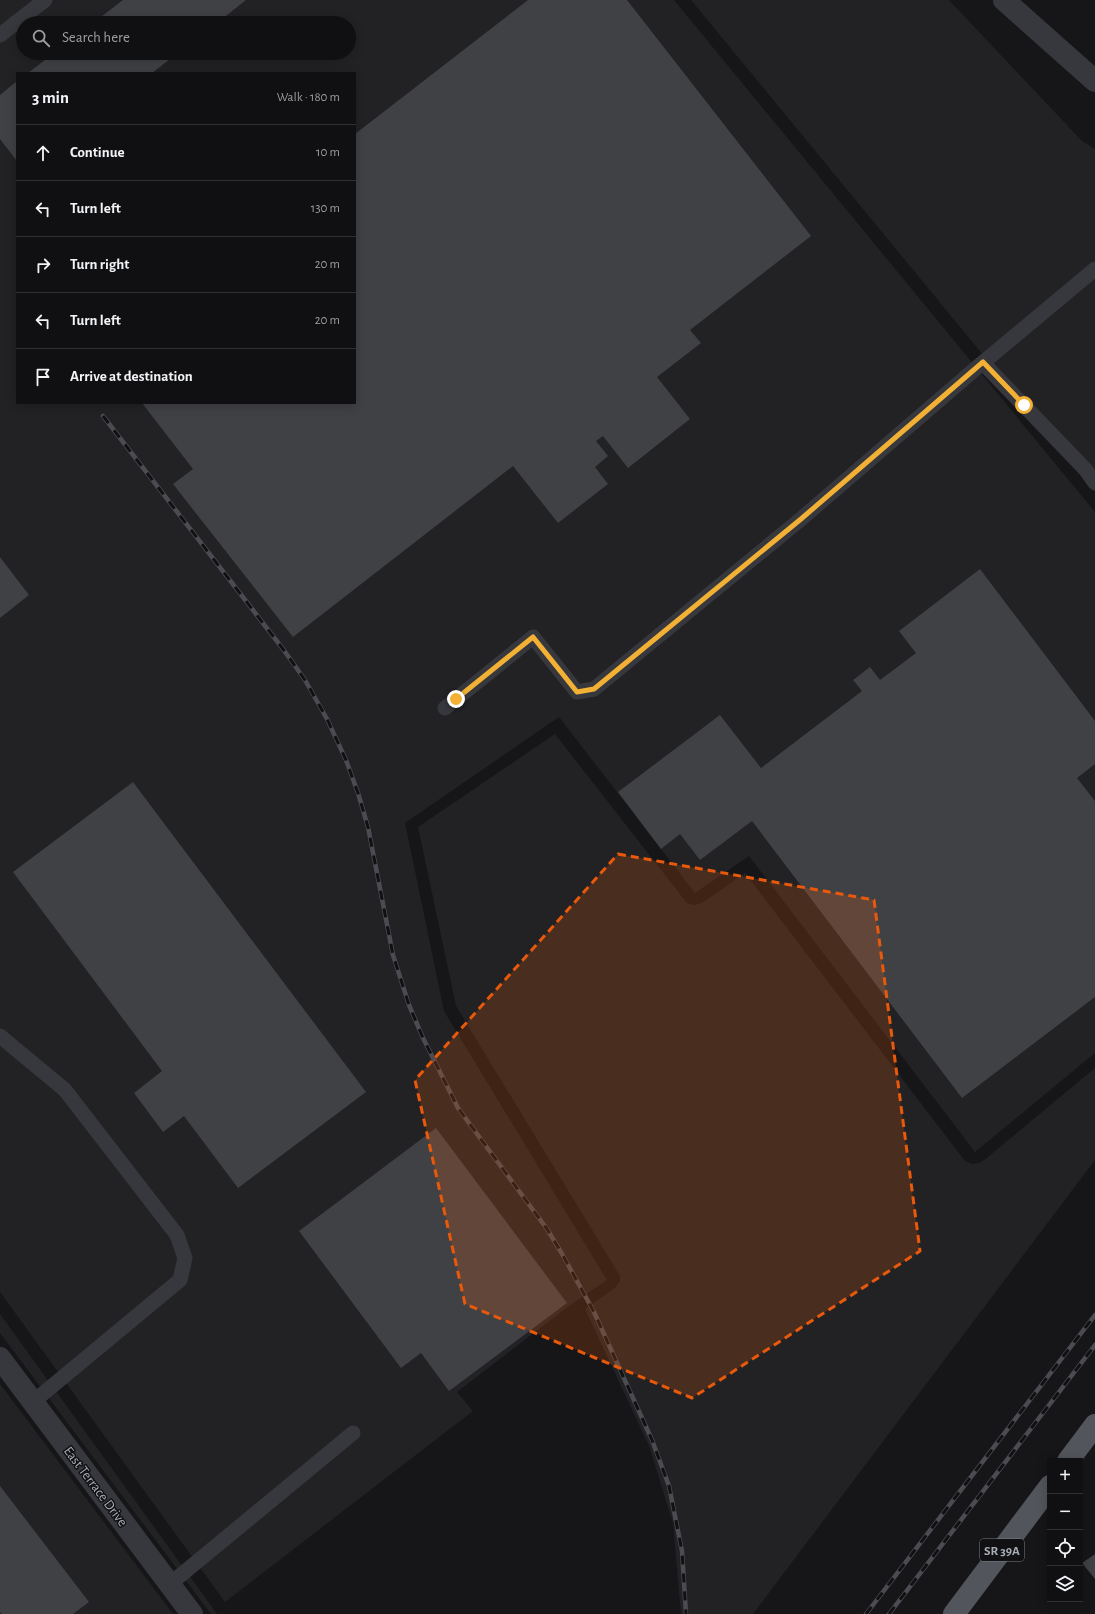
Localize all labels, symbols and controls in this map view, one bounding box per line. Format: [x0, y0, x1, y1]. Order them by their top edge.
search box [16, 16, 356, 60]
icon: search [30, 27, 52, 49]
text: Search here [62, 30, 130, 45]
text: 3 min [32, 89, 69, 106]
text: Walk · 180 m [277, 91, 340, 104]
icon: ahead [32, 142, 54, 164]
text: Continue [70, 145, 125, 160]
text: 10 m [316, 146, 340, 159]
icon: left [32, 198, 54, 220]
text: Turn left [70, 201, 121, 216]
text: 130 m [311, 202, 340, 215]
icon: right [32, 254, 54, 276]
text: Turn right [70, 257, 129, 272]
text: 20 m [315, 258, 340, 271]
icon: left [32, 310, 54, 332]
text: Turn left [70, 313, 121, 328]
text: 20 m [315, 314, 340, 327]
icon: arrive [32, 366, 54, 388]
text: Arrive at destination [70, 369, 193, 384]
route start [1015, 396, 1033, 414]
route end [447, 690, 465, 708]
street label: East Terrace Drive [61, 1444, 130, 1529]
map controls [1047, 1458, 1083, 1602]
button: + [1047, 1458, 1083, 1494]
button: − [1047, 1494, 1083, 1530]
button: locate [1047, 1530, 1083, 1566]
road number: SR 39A [980, 1539, 1024, 1561]
button: layers [1047, 1566, 1083, 1602]

